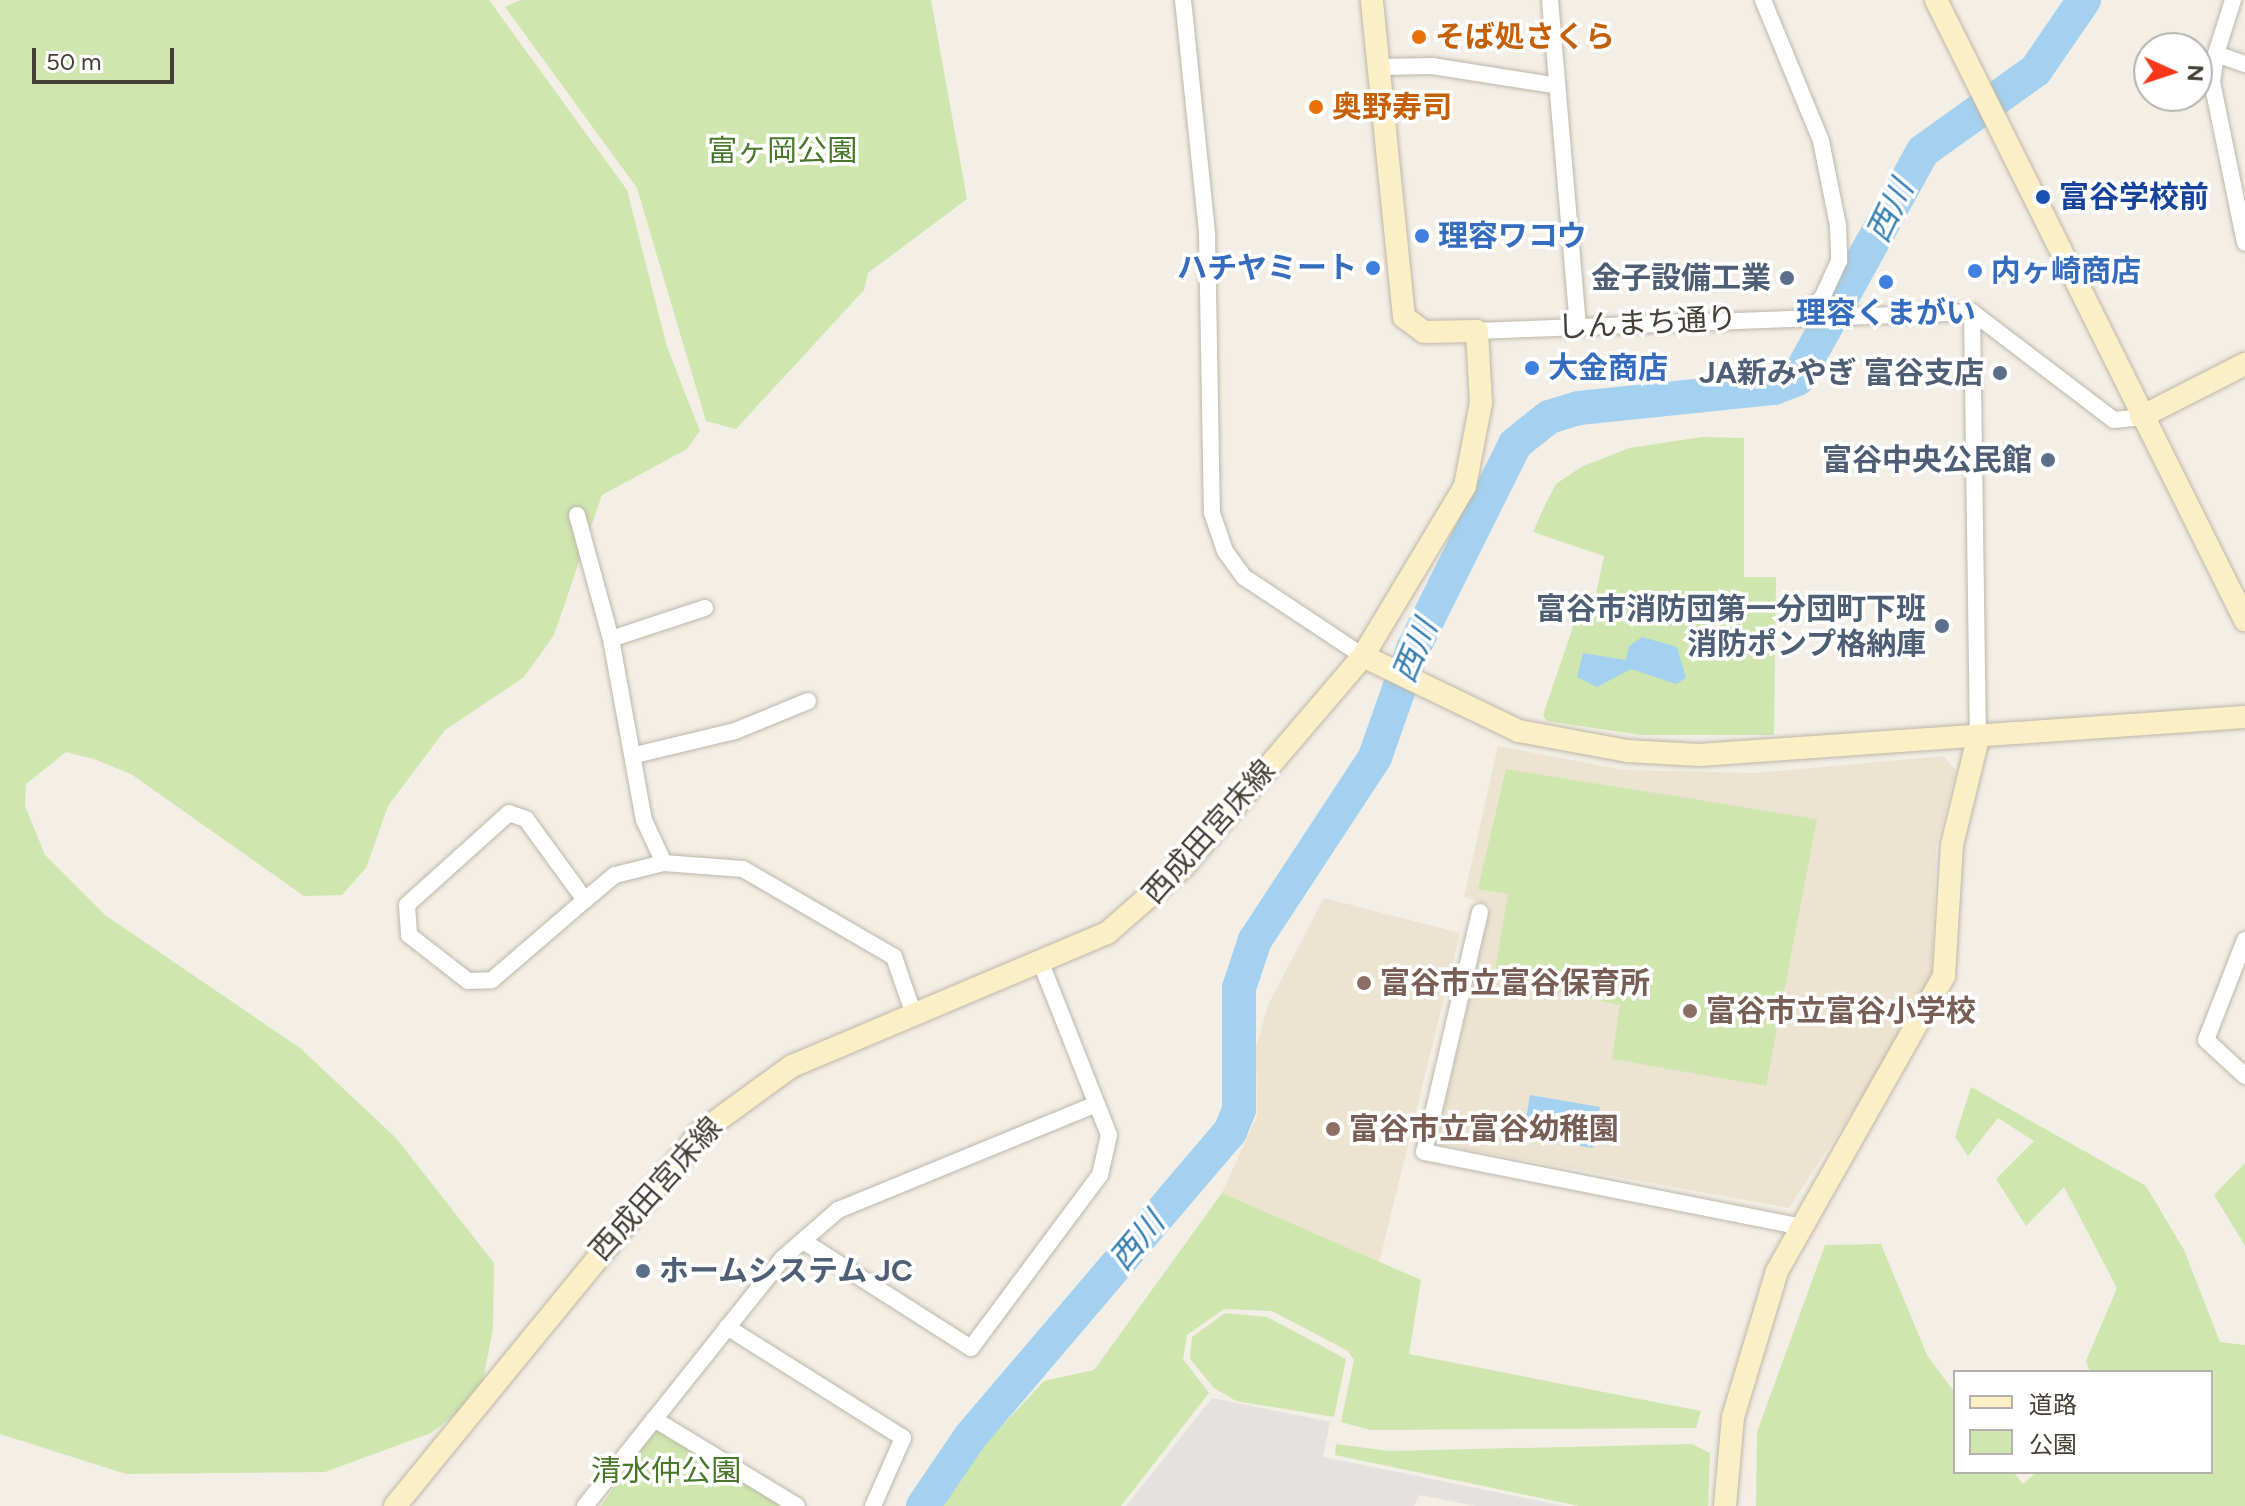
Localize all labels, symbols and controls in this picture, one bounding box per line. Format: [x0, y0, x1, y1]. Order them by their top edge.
place label: そば処さくら [1435, 19, 1615, 55]
marker: そば処さくら [1410, 28, 1428, 46]
scale bar [36, 32, 178, 82]
north arrow [2133, 32, 2213, 112]
text: 50 m [46, 47, 102, 76]
text: N [2182, 64, 2209, 82]
place label: 奥野寿司 [1332, 89, 1452, 125]
marker: 奥野寿司 [1307, 98, 1325, 116]
park label: 富ヶ岡公園 [707, 133, 857, 169]
water label: 西川 [1859, 174, 1921, 248]
place label: 富谷学校前 [2059, 179, 2209, 215]
marker: 富谷学校前 [2034, 188, 2052, 206]
place label: 理容ワコウ [1438, 218, 1588, 254]
marker: 理容ワコウ [1413, 227, 1431, 245]
place label: ハチヤミート [1177, 250, 1357, 286]
place label: 内ヶ崎商店 [1991, 253, 2141, 289]
marker: ハチヤミート [1364, 259, 1382, 277]
place label: 金子設備工業 [1591, 260, 1771, 296]
marker: 内ヶ崎商店 [1966, 262, 1984, 280]
marker: 金子設備工業 [1778, 269, 1796, 287]
marker: 理容くまがい [1877, 273, 1895, 291]
place label: 理容くまがい [1796, 295, 1976, 331]
street label: しんまち通り [1556, 300, 1738, 346]
place label: 大金商店 [1548, 350, 1668, 386]
place label: JA新みやぎ 富谷支店 [1699, 355, 1984, 391]
marker: 大金商店 [1523, 359, 1541, 377]
marker: JA新みやぎ 富谷支店 [1991, 364, 2009, 382]
place label: 富谷中央公民館 [1822, 442, 2032, 478]
marker: 富谷中央公民館 [2039, 451, 2057, 469]
place label: 富谷市消防団第一分団町下班 消防ポンプ格納庫 [1536, 591, 1926, 662]
water label: 西川 [1385, 614, 1445, 688]
marker: 富谷市消防団第一分団町下班 消防ポンプ格納庫 [1933, 617, 1951, 635]
street label: 西成田宮床線 [1135, 753, 1283, 911]
place label: 富谷市立富谷保育所 [1380, 965, 1650, 1001]
marker: 富谷市立富谷保育所 [1355, 974, 1373, 992]
place label: 富谷市立富谷小学校 [1706, 993, 1976, 1029]
marker: 富谷市立富谷小学校 [1681, 1002, 1699, 1020]
street label: 西成田宮床線 [582, 1110, 730, 1268]
place label: 富谷市立富谷幼稚園 [1349, 1111, 1619, 1147]
marker: 富谷市立富谷幼稚園 [1324, 1120, 1342, 1138]
water label: 西川 [1102, 1204, 1172, 1278]
place label: ホームシステム JC [659, 1253, 914, 1289]
marker: ホームシステム JC [634, 1262, 652, 1280]
legend [1953, 1370, 2213, 1474]
text: 道路 [2029, 1390, 2077, 1419]
text: 公園 [2029, 1430, 2077, 1459]
park label: 清水仲公園 [591, 1453, 741, 1489]

